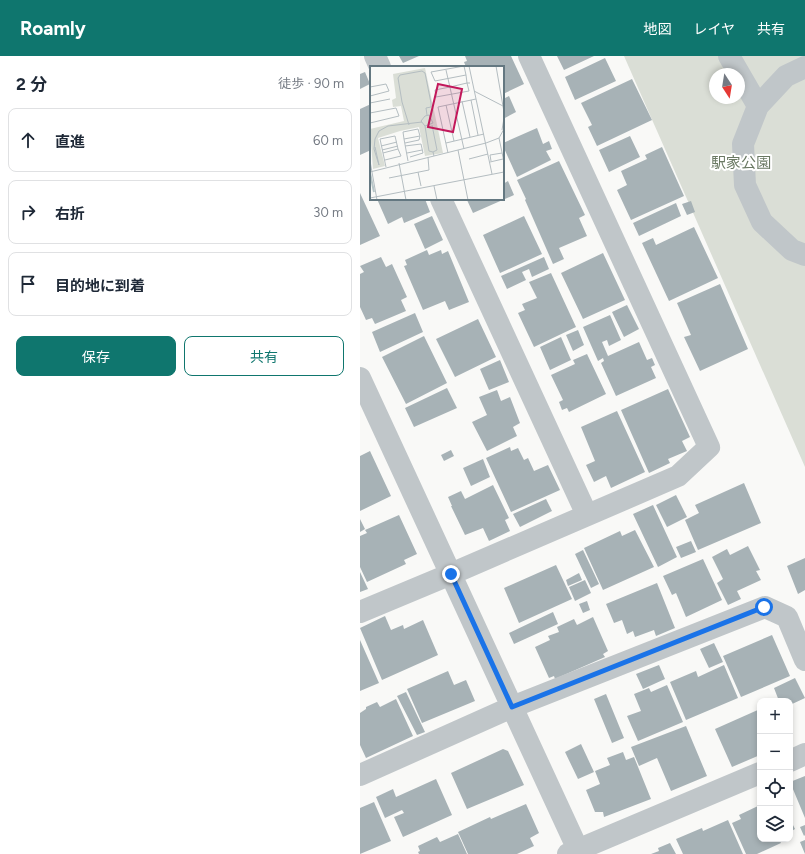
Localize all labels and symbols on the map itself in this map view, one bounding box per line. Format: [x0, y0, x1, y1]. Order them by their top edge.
inset map [370, 66, 504, 200]
north arrow [709, 68, 745, 104]
park label: 駅家公園 [711, 154, 771, 172]
route end [442, 565, 460, 583]
route start [755, 598, 773, 616]

